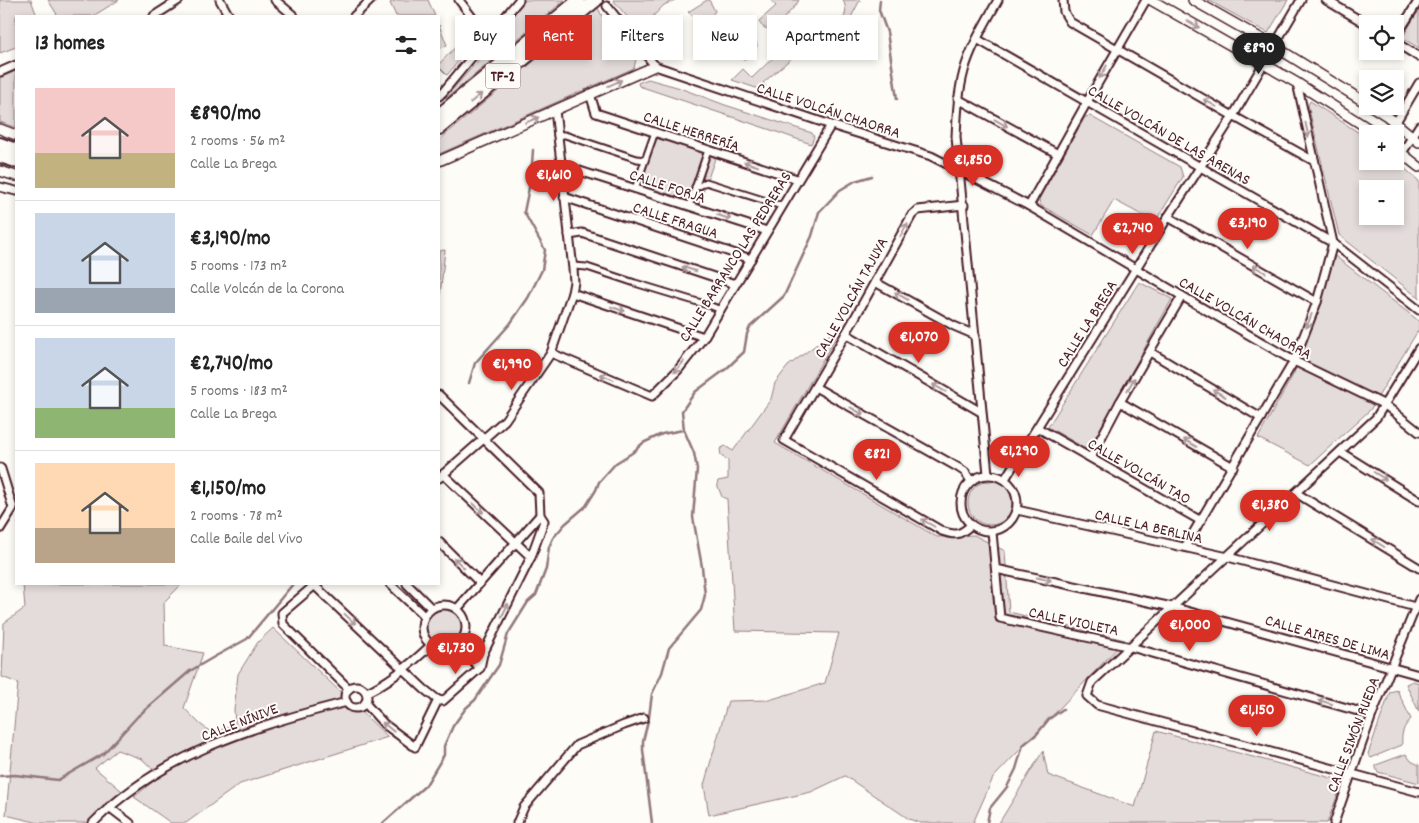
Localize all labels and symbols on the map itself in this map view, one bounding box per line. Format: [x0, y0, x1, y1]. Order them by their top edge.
one-way arrow [1185, 20, 1200, 30]
pin: €890 [1229, 32, 1289, 75]
road number: TF-2 [486, 64, 520, 88]
one-way arrow [1098, 65, 1108, 79]
street label: CALLE VOLCÁN CHAORRA [753, 77, 903, 146]
one-way arrow [607, 78, 622, 88]
street label: CALLE VOLCÁN DE LAS ARENAS [1083, 80, 1254, 192]
one-way arrow [470, 92, 483, 103]
one-way arrow [1204, 97, 1218, 107]
street label: CALLE HERRERÍA [640, 106, 743, 159]
one-way arrow [524, 115, 539, 125]
one-way arrow [993, 118, 1008, 128]
one-way arrow [1303, 122, 1312, 138]
pin: €1,850 [932, 144, 1014, 187]
one-way arrow [744, 159, 759, 168]
pin: €1,610 [513, 160, 595, 202]
street label: CALLE FORJA [626, 164, 709, 211]
street label: CALLE BARRANCO LAS PEDRERAS [674, 168, 798, 347]
street label: CALLE FRAGUA [629, 197, 721, 246]
pin: €3,190 [1207, 208, 1289, 250]
pin: €2,740 [1092, 212, 1174, 255]
one-way arrow [715, 213, 731, 223]
one-way arrow [900, 223, 909, 238]
street label: CALLE VOLCÁN TAJUYA [809, 233, 895, 363]
one-way arrow [681, 263, 697, 273]
one-way arrow [1252, 264, 1267, 273]
street label: CALLE VOLCÁN CHAORRA [1174, 272, 1316, 367]
street label: CALLE LA BREGA [1052, 276, 1124, 372]
one-way arrow [893, 291, 908, 301]
one-way arrow [610, 304, 626, 314]
one-way arrow [1304, 313, 1313, 328]
pin: €1,070 [878, 322, 960, 364]
pin: €1,990 [471, 348, 553, 391]
one-way arrow [674, 361, 685, 374]
one-way arrow [600, 371, 615, 381]
one-way arrow [1127, 377, 1137, 391]
one-way arrow [933, 382, 947, 392]
one-way arrow [1213, 388, 1227, 398]
one-way arrow [850, 406, 865, 416]
street label: CALLE VOLCÁN TAO [1083, 433, 1195, 511]
pin: €1,290 [978, 436, 1060, 478]
one-way arrow [1184, 437, 1198, 447]
pin: €821 [847, 438, 907, 481]
one-way arrow [1372, 472, 1386, 482]
pin: €1,380 [1229, 490, 1311, 532]
one-way arrow [472, 502, 484, 514]
street label: CALLE LA BERLINA [1092, 504, 1205, 551]
one-way arrow [922, 518, 936, 528]
one-way arrow [1371, 537, 1385, 547]
one-way arrow [453, 557, 465, 569]
one-way arrow [1035, 575, 1051, 584]
street label: CALLE VIOLETA [1026, 602, 1121, 643]
one-way arrow [500, 603, 510, 618]
pin: €1,000 [1149, 610, 1231, 652]
street label: CALLE AIRES DE LIMA [1262, 610, 1393, 667]
one-way arrow [344, 613, 356, 625]
pin: €1,730 [415, 632, 497, 675]
street label: CALLE SIMÓN RUEDA [1322, 674, 1387, 796]
pin: €1,150 [1216, 694, 1298, 737]
one-way arrow [1318, 696, 1334, 706]
street label: CALLE NÍNIVE [198, 698, 282, 749]
one-way arrow [382, 721, 395, 732]

